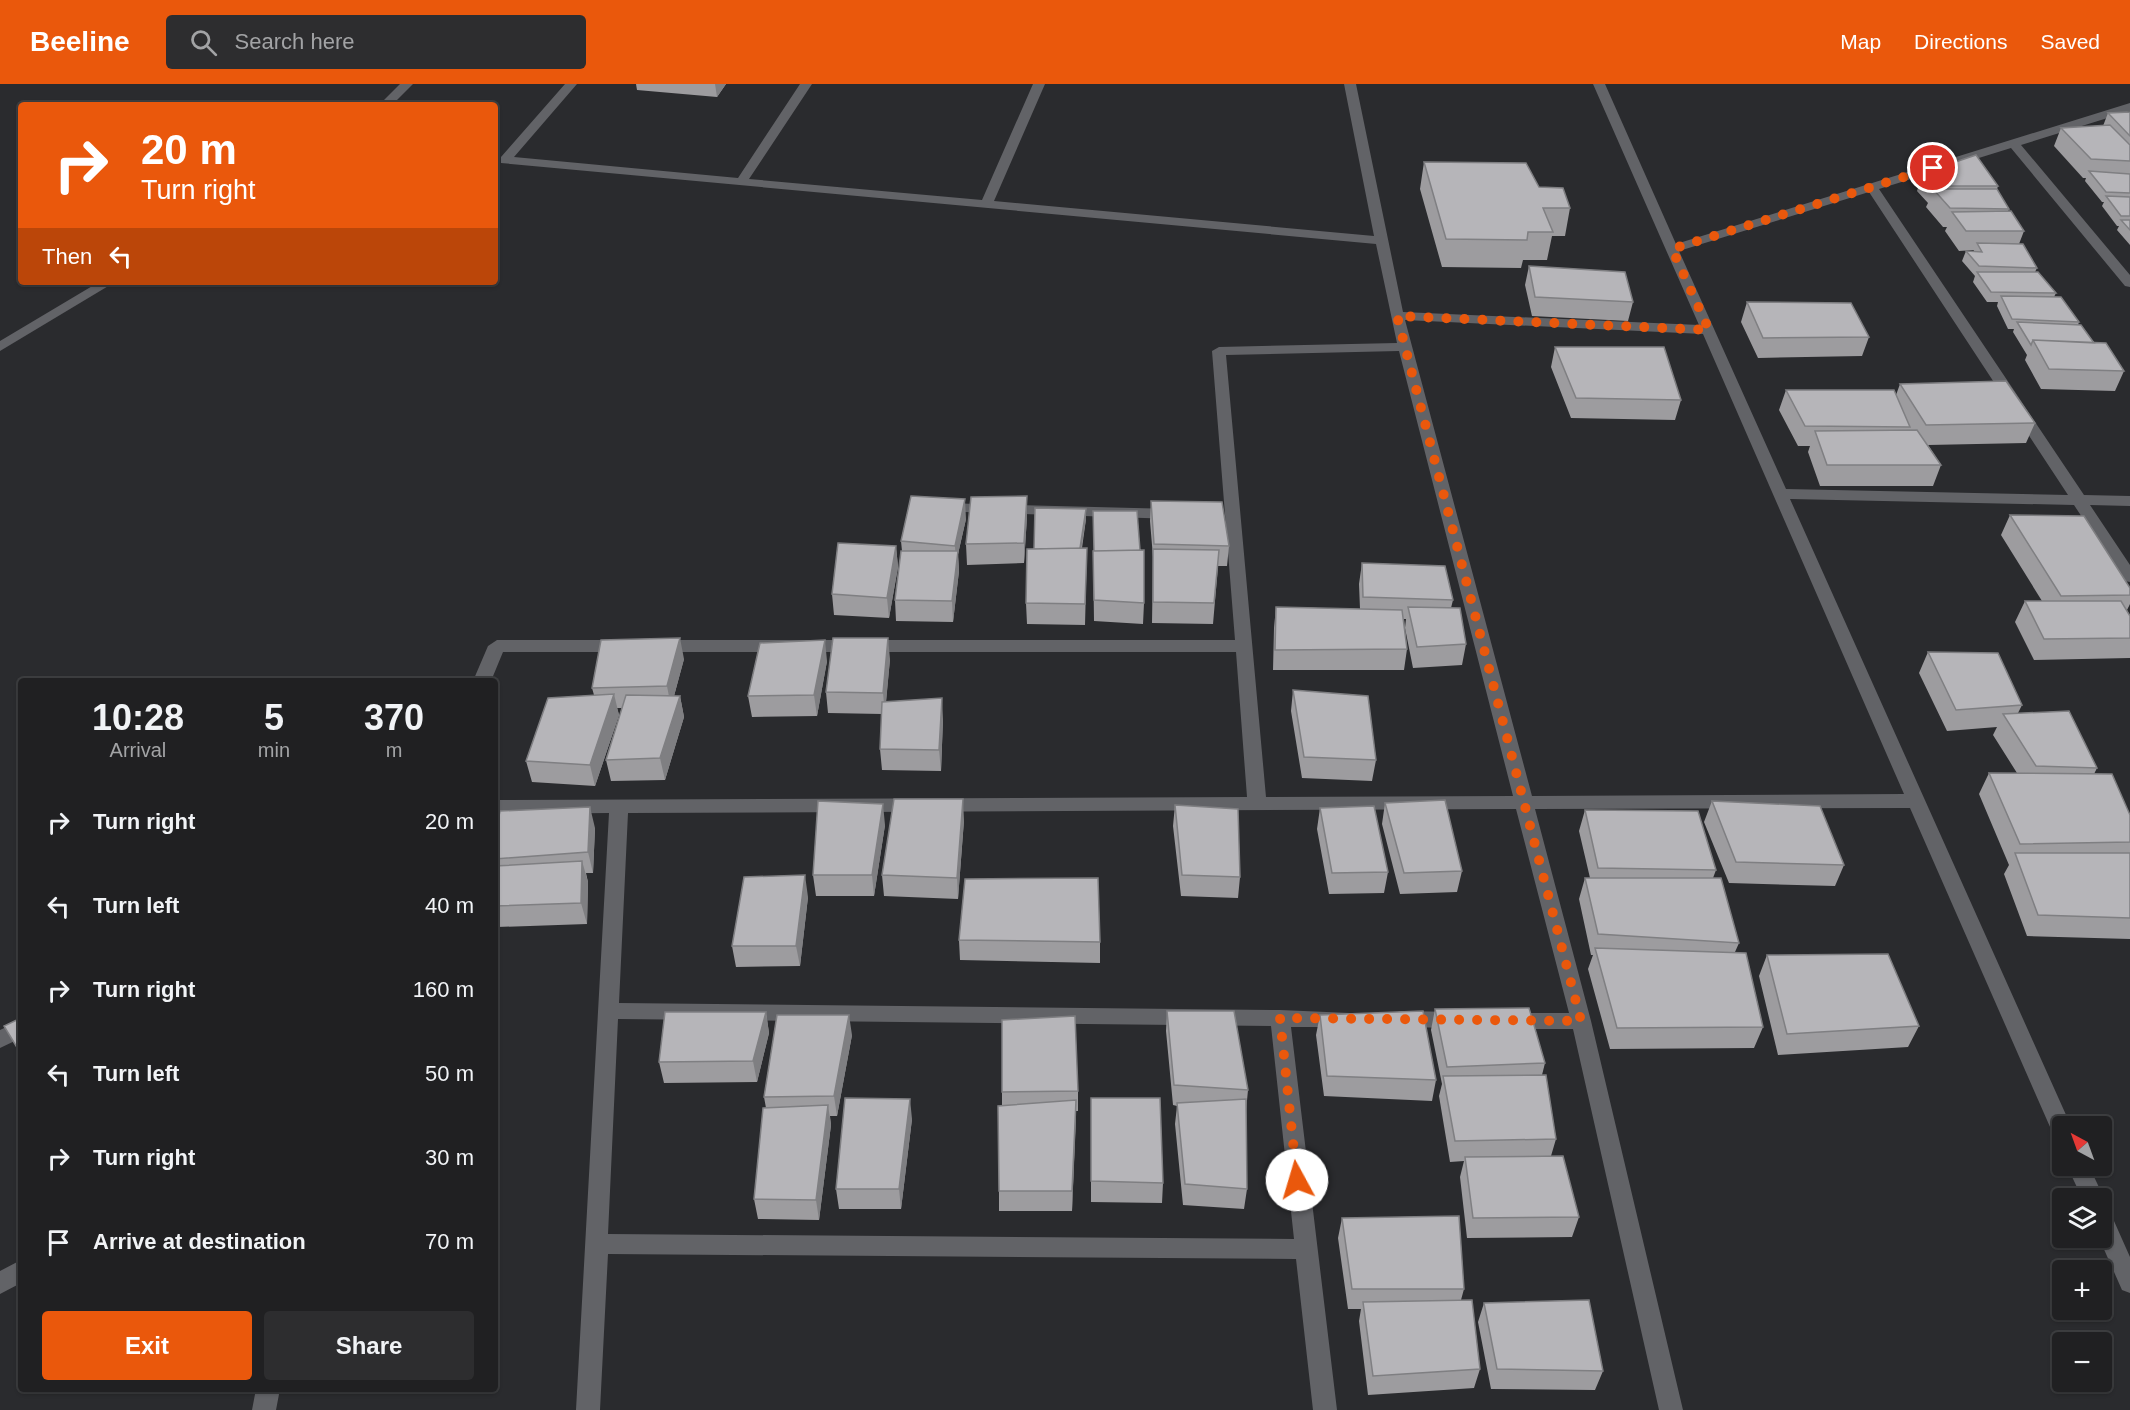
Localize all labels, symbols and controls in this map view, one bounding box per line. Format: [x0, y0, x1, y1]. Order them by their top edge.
search box [166, 15, 586, 69]
text: Beeline [30, 26, 130, 57]
icon: search [187, 26, 220, 59]
text: Search here [235, 29, 354, 54]
text: Map [1840, 30, 1881, 53]
text: Directions [1914, 30, 2007, 53]
text: Saved [2040, 30, 2100, 53]
icon: right [42, 126, 120, 204]
text: 20 m [141, 126, 237, 173]
pin [1907, 142, 1958, 193]
icon: arrive [1916, 151, 1949, 184]
text: Turn right [141, 175, 256, 205]
icon: left [104, 240, 137, 273]
text: Then [42, 244, 92, 269]
text: 10:28 [92, 697, 184, 738]
text: 5 [264, 697, 284, 738]
text: 370 [364, 697, 424, 738]
text: Arrival [110, 739, 166, 761]
text: min [258, 739, 290, 761]
text: m [386, 739, 402, 761]
icon: right [42, 806, 75, 839]
text: Turn right [93, 809, 195, 834]
text: 20 m [425, 809, 474, 834]
icon: left [42, 890, 75, 923]
text: Turn left [93, 893, 179, 918]
text: 40 m [425, 893, 474, 918]
icon: right [42, 974, 75, 1007]
text: Turn right [93, 977, 195, 1002]
text: 160 m [413, 977, 474, 1002]
icon: left [42, 1058, 75, 1091]
text: Turn left [93, 1061, 179, 1086]
text: 50 m [425, 1061, 474, 1086]
north arrow [2052, 1116, 2112, 1176]
map controls [2052, 1116, 2112, 1392]
icon: right [42, 1142, 75, 1175]
text: Turn right [93, 1145, 195, 1170]
text: 30 m [425, 1145, 474, 1170]
position arrow [1265, 1148, 1329, 1212]
button: layers [2052, 1188, 2112, 1248]
icon: arrive [42, 1226, 75, 1259]
text: Arrive at destination [93, 1229, 306, 1254]
text: 70 m [425, 1229, 474, 1254]
button: + [2052, 1260, 2112, 1320]
button: Exit [42, 1311, 252, 1380]
button: Share [264, 1311, 474, 1380]
button: − [2052, 1332, 2112, 1392]

